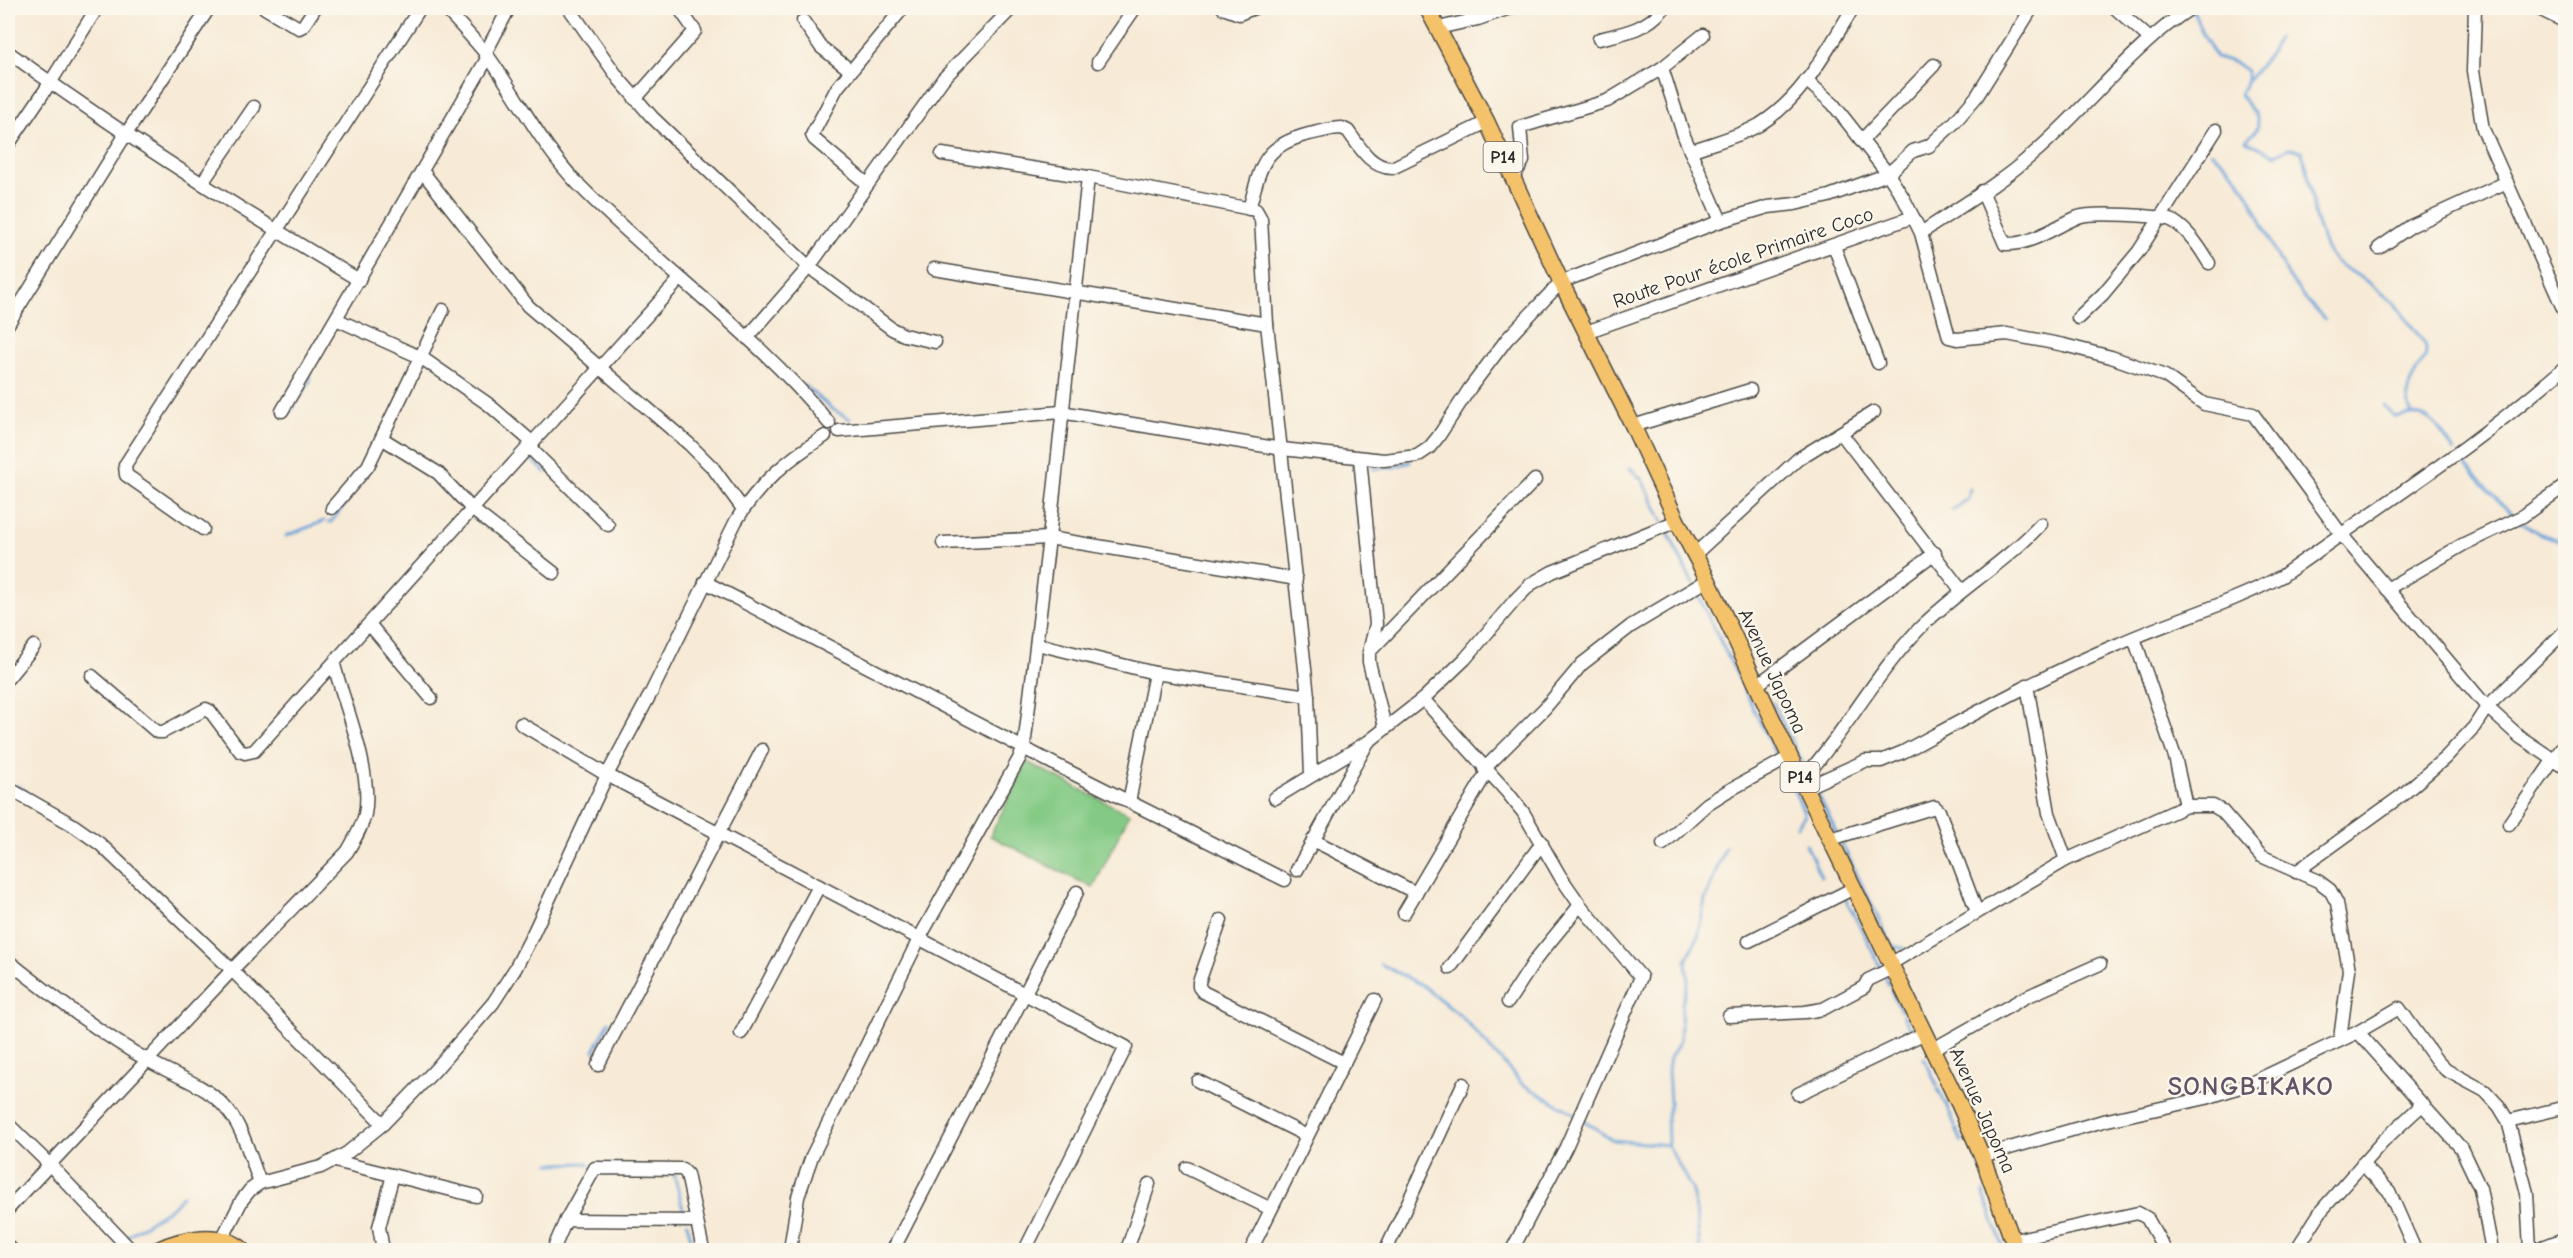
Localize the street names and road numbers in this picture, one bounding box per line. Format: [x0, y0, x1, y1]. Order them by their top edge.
road number: P14 [1484, 142, 1522, 172]
street label: Route Pour école Primaire Coco [1610, 202, 1876, 313]
street label: Avenue Japoma [1734, 605, 1812, 737]
road number: P14 [1780, 762, 1820, 792]
street label: Avenue Japoma [1945, 1044, 2021, 1177]

